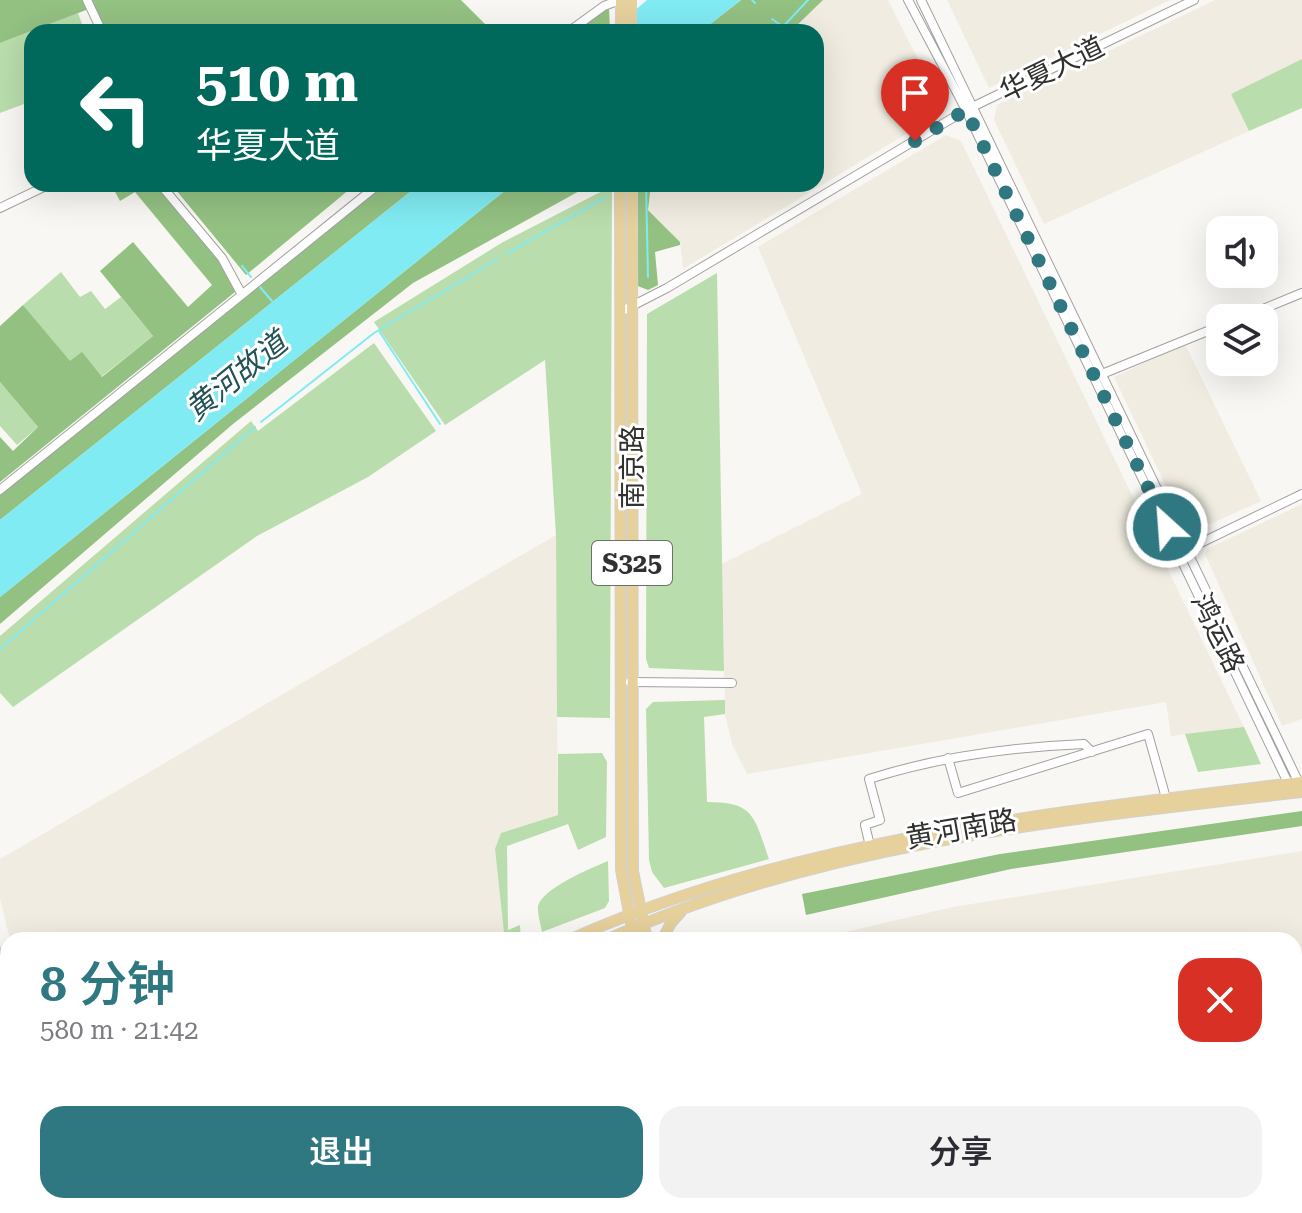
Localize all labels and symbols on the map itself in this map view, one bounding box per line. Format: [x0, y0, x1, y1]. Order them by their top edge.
street label: 华夏大道 [994, 30, 1110, 108]
pin [881, 59, 949, 141]
water label: 黄河故道 [178, 322, 297, 427]
street label: 南京路 [616, 425, 649, 509]
position arrow [1125, 485, 1209, 569]
road number: S325 [592, 541, 672, 585]
street label: 鸿运路 [1185, 588, 1251, 678]
street label: 黄河南路 [903, 803, 1019, 855]

